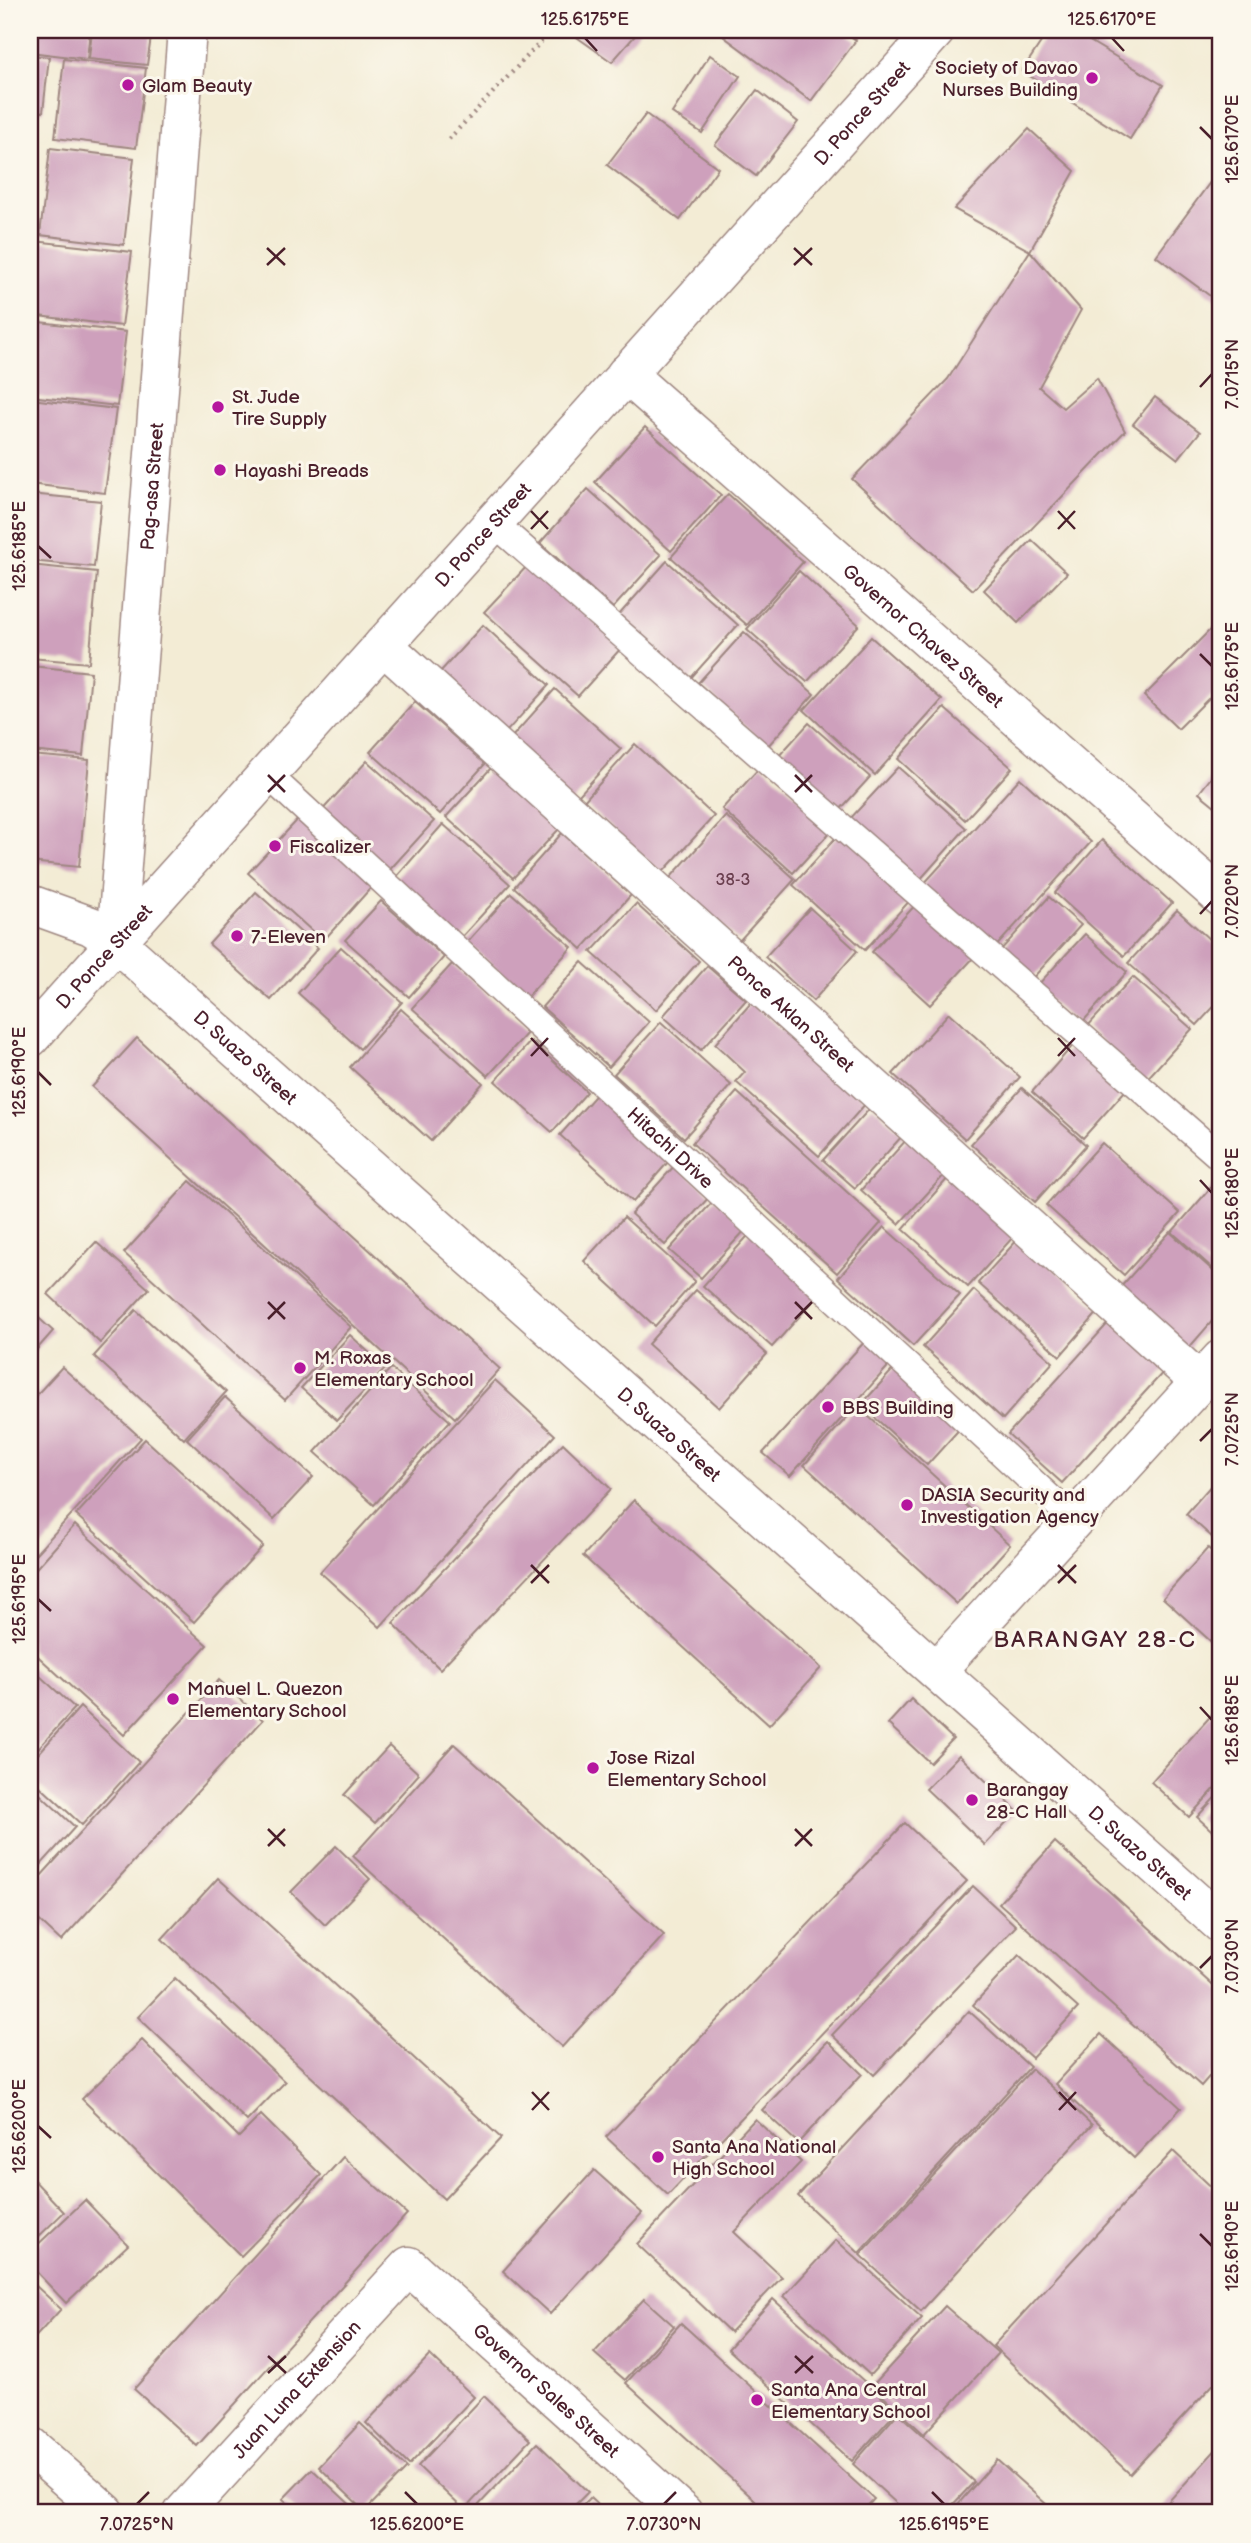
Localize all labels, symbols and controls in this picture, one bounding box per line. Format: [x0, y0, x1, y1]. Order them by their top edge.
text: 125.6175°E [541, 9, 629, 30]
text: 125.6170°E [1068, 9, 1157, 30]
street label: D. Ponce Street [810, 57, 916, 171]
place label: Society of Davao Nurses Building [935, 57, 1078, 102]
marker: Society of Davao Nurses Building [1084, 70, 1100, 86]
place label: Glam Beauty [142, 75, 252, 98]
marker: Glam Beauty [120, 77, 136, 93]
text: 125.6170°E [1222, 94, 1243, 183]
text: 7.0715°N [1222, 339, 1243, 409]
place label: St. Jude Tire Supply [232, 386, 327, 431]
marker: St. Jude Tire Supply [210, 399, 226, 415]
street label: Pag-asa Street [137, 422, 169, 551]
place label: Hayashi Breads [234, 460, 369, 483]
marker: Hayashi Breads [212, 462, 228, 478]
street label: D. Ponce Street [431, 478, 537, 593]
text: 125.6185°E [9, 501, 30, 591]
street label: Governor Chavez Street [837, 560, 1008, 714]
text: 125.6175°E [1222, 622, 1243, 710]
place label: Fiscalizer [289, 836, 372, 859]
marker: Fiscalizer [267, 838, 283, 854]
text: 7.0720°N [1222, 864, 1243, 938]
house number: 38-3 [716, 871, 751, 890]
street label: D. Ponce Street [52, 900, 158, 1014]
place label: 7-Eleven [251, 926, 326, 949]
marker: 7-Eleven [229, 928, 245, 944]
street label: Ponce Aklan Street [722, 951, 859, 1078]
street label: D. Suazo Street [188, 1006, 301, 1110]
text: 125.6190°E [9, 1027, 30, 1117]
street label: Hitachi Drive [622, 1103, 718, 1194]
text: 125.6180°E [1222, 1148, 1243, 1238]
place label: M. Roxas Elementary School [314, 1347, 473, 1392]
marker: M. Roxas Elementary School [292, 1360, 308, 1376]
street label: D. Suazo Street [612, 1383, 725, 1487]
text: 7.0725°N [1222, 1392, 1243, 1466]
place label: BBS Building [842, 1397, 954, 1420]
marker: BBS Building [820, 1399, 836, 1415]
place label: DASIA Security and Investigation Agency [921, 1484, 1099, 1529]
marker: DASIA Security and Investigation Agency [899, 1497, 915, 1513]
text: 125.6195°E [9, 1554, 30, 1644]
district label: BARANGAY 28-C [993, 1626, 1197, 1654]
text: 125.6185°E [1222, 1675, 1243, 1765]
place label: Manuel L. Quezon Elementary School [187, 1678, 346, 1723]
marker: Manuel L. Quezon Elementary School [165, 1691, 181, 1707]
place label: Jose Rizal Elementary School [607, 1747, 766, 1792]
marker: Jose Rizal Elementary School [585, 1760, 601, 1776]
place label: Barangay 28-C Hall [986, 1779, 1068, 1824]
marker: Barangay 28-C Hall [964, 1792, 980, 1808]
street label: D. Suazo Street [1083, 1801, 1196, 1906]
text: 7.0730°N [1222, 1918, 1243, 1994]
text: 125.6200°E [9, 2079, 30, 2173]
place label: Santa Ana National High School [672, 2136, 836, 2181]
marker: Santa Ana National High School [650, 2149, 666, 2165]
text: 125.6190°E [1222, 2201, 1243, 2291]
street label: Juan Luna Extension [228, 2316, 367, 2464]
street label: Governor Sales Street [468, 2319, 624, 2463]
place label: Santa Ana Central Elementary School [771, 2379, 930, 2424]
marker: Santa Ana Central Elementary School [749, 2392, 765, 2408]
text: 7.0725°N [100, 2514, 174, 2535]
text: 125.6200°E [370, 2514, 464, 2535]
text: 7.0730°N [626, 2514, 702, 2535]
text: 125.6195°E [899, 2514, 989, 2535]

